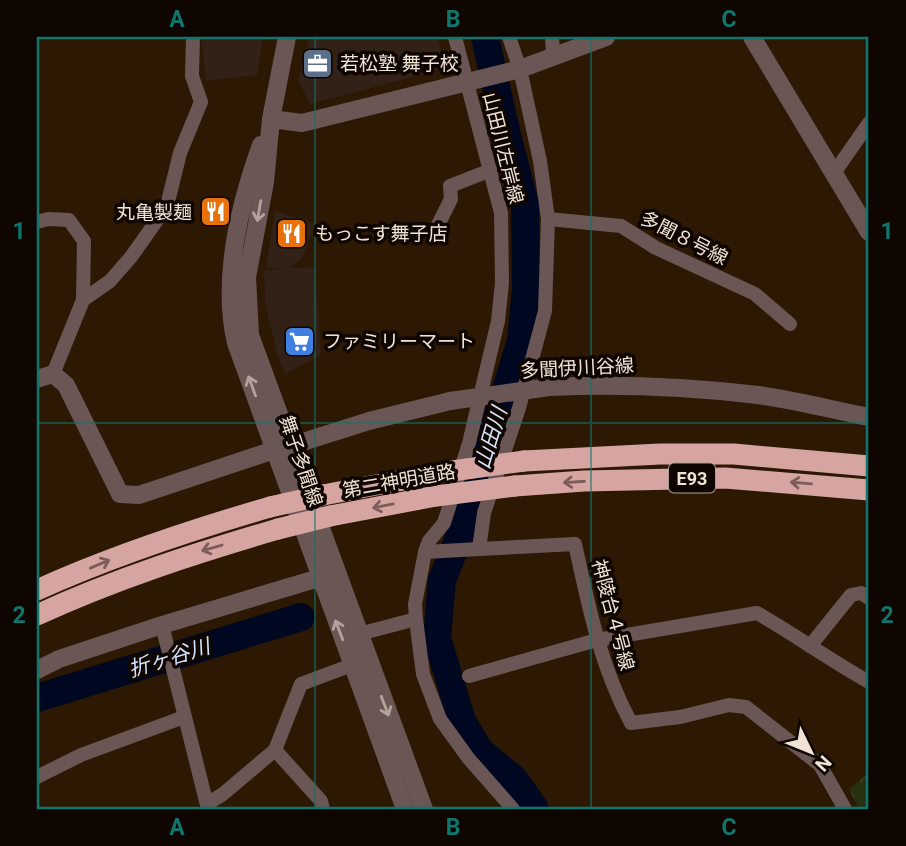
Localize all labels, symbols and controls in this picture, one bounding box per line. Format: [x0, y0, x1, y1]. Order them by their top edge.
text: A [169, 6, 185, 33]
text: B [446, 6, 460, 33]
text: C [721, 6, 737, 33]
office icon: 若松塾 舞子校 [300, 46, 334, 80]
place label: 若松塾 舞子校 [340, 52, 459, 75]
street label: 山田川左岸線 [478, 90, 528, 206]
restaurant icon: 丸亀製麺 [198, 195, 232, 229]
one-way arrow [252, 199, 265, 222]
place label: 丸亀製麺 [116, 201, 192, 224]
street label: 多聞８号線 [636, 206, 732, 270]
restaurant icon: もっこす舞子店 [275, 216, 309, 250]
text: 1 [12, 218, 26, 245]
text: 1 [880, 218, 894, 245]
place label: もっこす舞子店 [315, 222, 448, 245]
supermarket icon: ファミリーマート [283, 324, 317, 358]
place label: ファミリーマート [323, 330, 475, 353]
street label: 多聞伊川谷線 [519, 354, 635, 382]
one-way arrow [245, 375, 257, 397]
water label: 山田川 [470, 402, 512, 472]
street label: 舞子多聞線 [275, 412, 327, 510]
street label: 第二神明道路 [341, 460, 457, 502]
road number: E93 [669, 464, 715, 492]
one-way arrow [563, 476, 586, 489]
one-way arrow [791, 476, 813, 489]
one-way arrow [372, 499, 395, 513]
one-way arrow [201, 543, 223, 556]
one-way arrow [88, 556, 110, 569]
street label: 神陵台４号線 [587, 557, 639, 673]
text: 2 [12, 602, 26, 629]
text: 2 [880, 602, 894, 629]
one-way arrow [332, 620, 345, 642]
water label: 折ヶ谷川 [125, 634, 215, 682]
one-way arrow [380, 694, 393, 716]
north arrow [776, 716, 846, 786]
text: N [810, 751, 836, 776]
text: A [169, 814, 185, 841]
text: B [446, 814, 460, 841]
text: C [721, 814, 737, 841]

